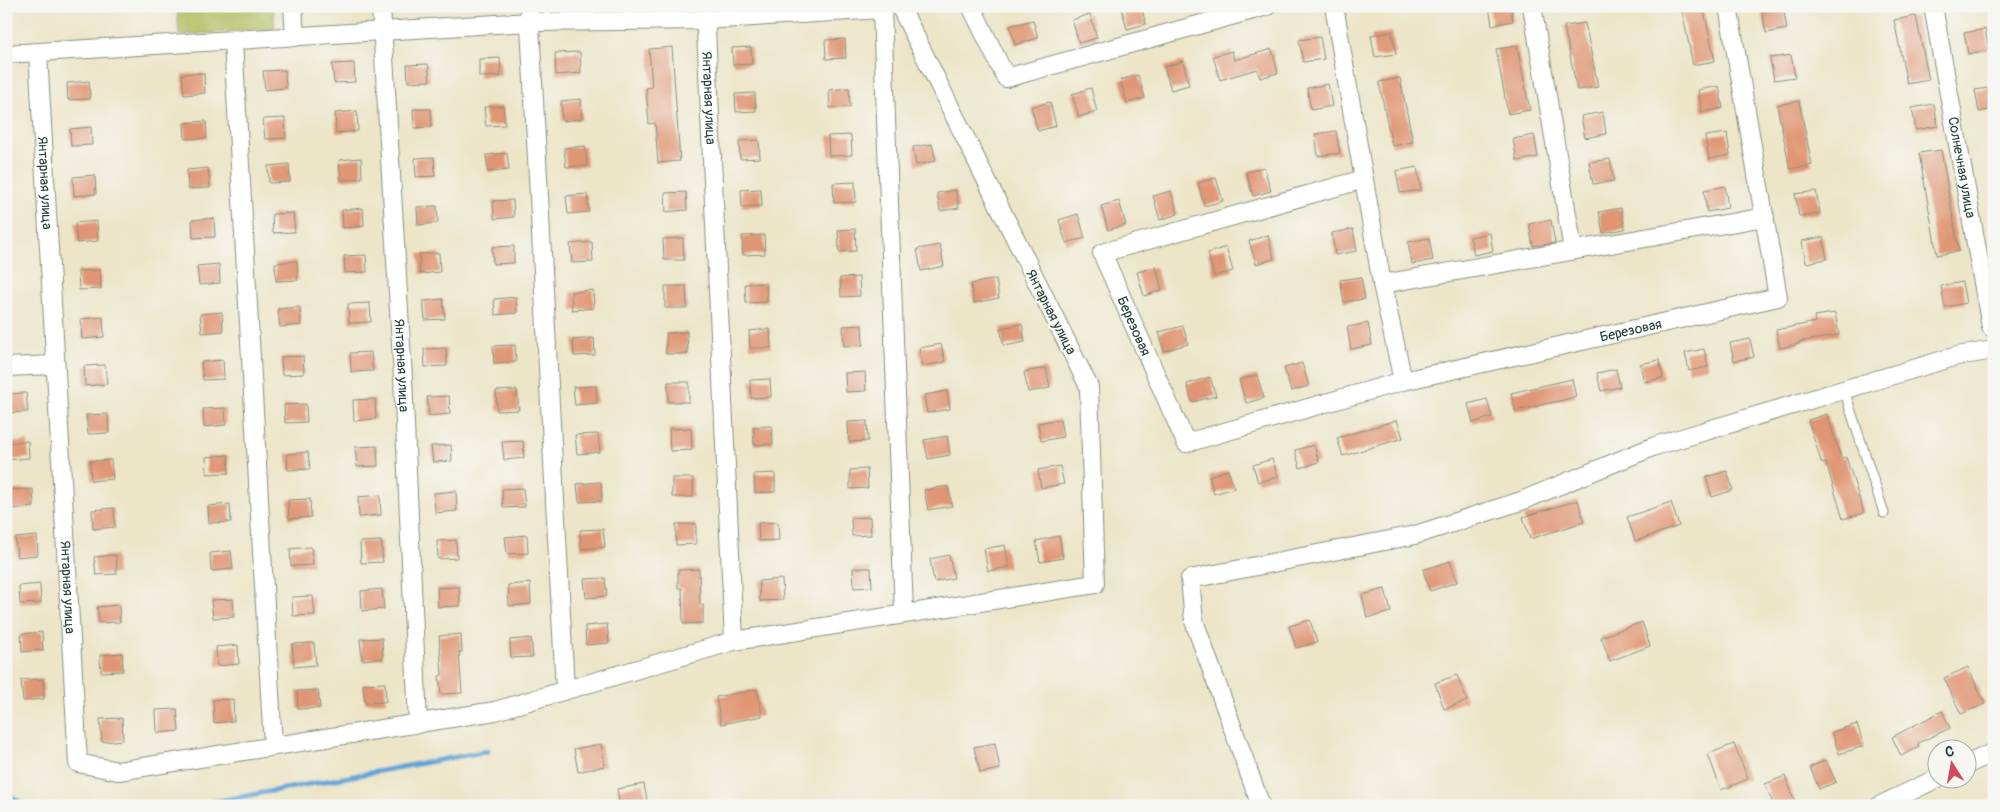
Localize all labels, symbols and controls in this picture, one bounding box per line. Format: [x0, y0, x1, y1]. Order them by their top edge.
street label: Янтарная улица [699, 51, 720, 145]
street label: Солнечная улица [1945, 115, 1980, 219]
street label: Янтарная улица [34, 136, 56, 230]
street label: Янтарная улица [1022, 267, 1080, 357]
street label: Березовая [1114, 294, 1155, 358]
street label: Березовая [1598, 315, 1663, 345]
street label: Янтарная улица [391, 318, 413, 412]
street label: Янтарная улица [57, 540, 79, 634]
north arrow [1928, 740, 1978, 790]
text: С [1944, 742, 1956, 761]

